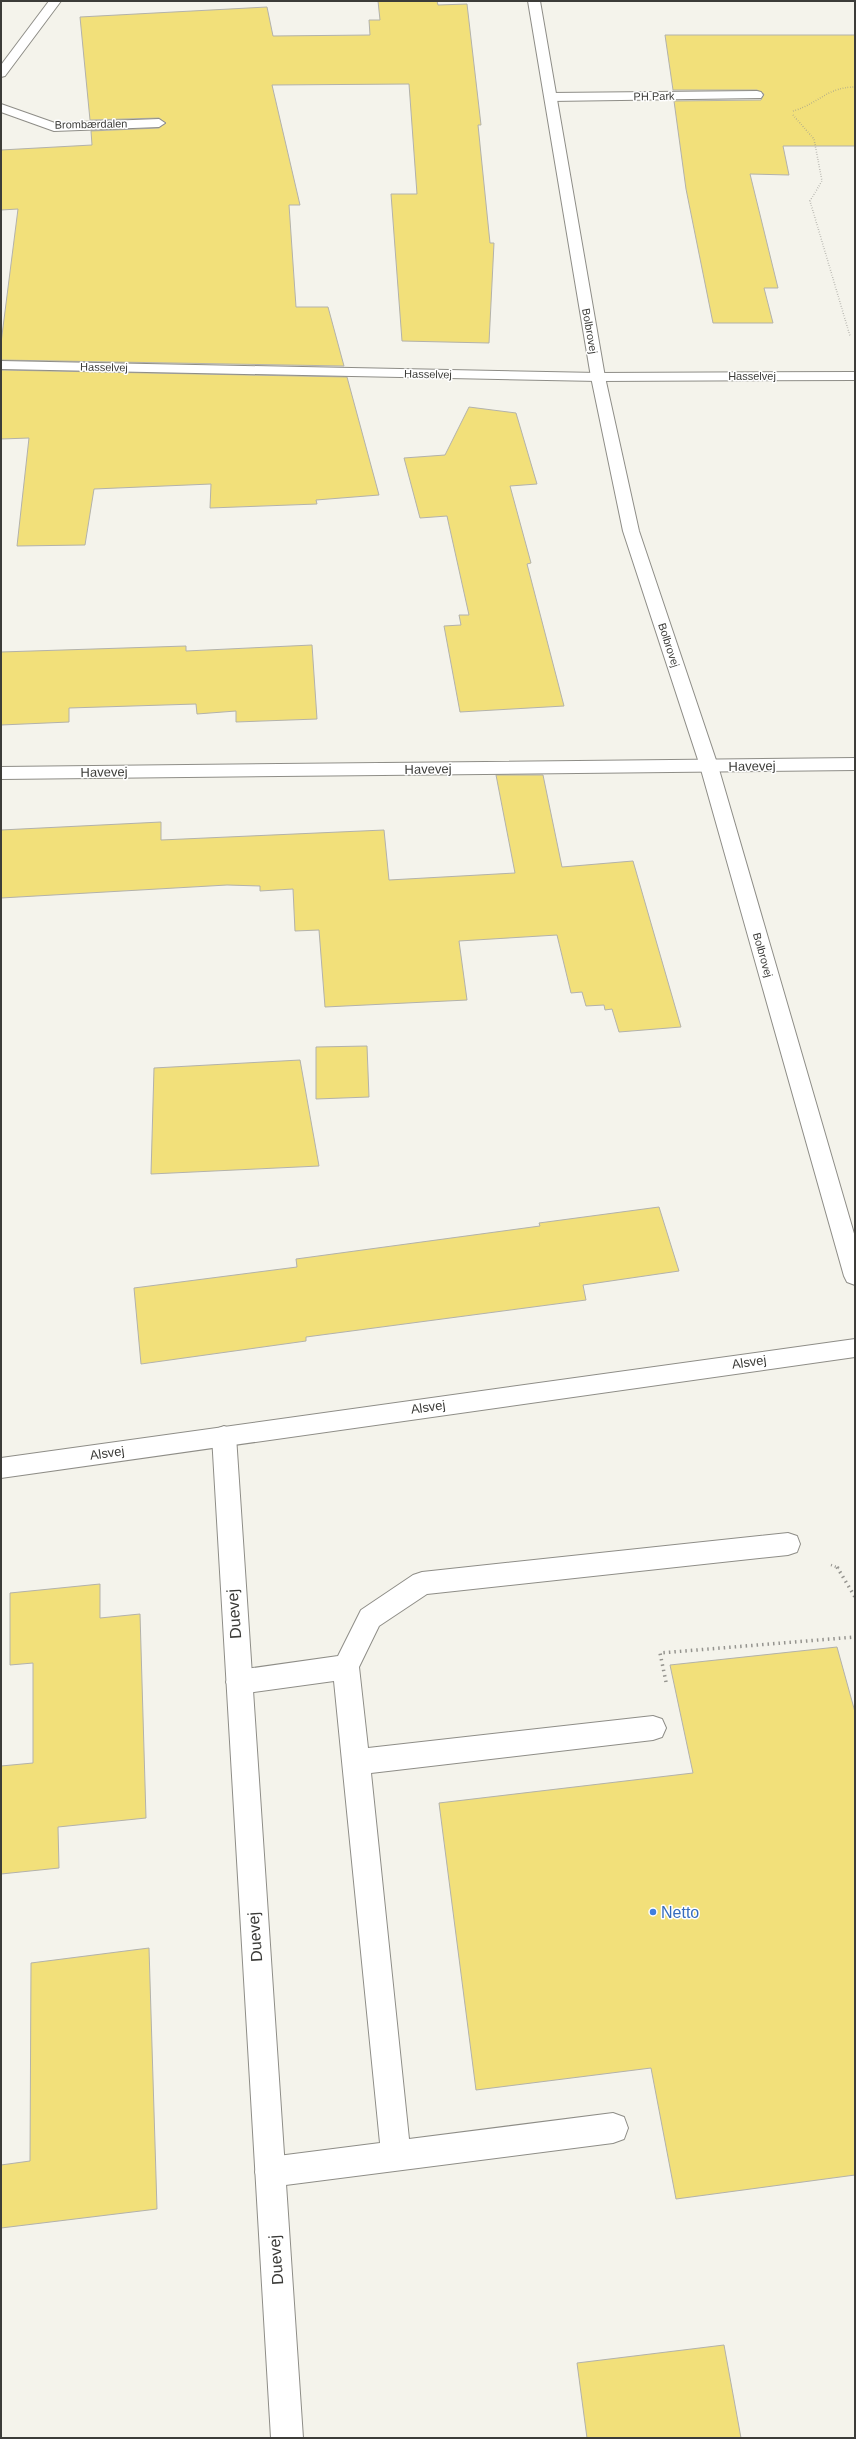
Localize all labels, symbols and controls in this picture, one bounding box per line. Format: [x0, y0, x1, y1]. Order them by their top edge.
street label: PH Park [633, 90, 675, 102]
street label: Brombærdalen [55, 117, 127, 131]
street label: Bolbrovej [580, 307, 600, 355]
street label: Hasselvej [80, 361, 128, 373]
street label: Hasselvej [404, 368, 452, 380]
street label: Hasselvej [728, 370, 776, 382]
street label: Bolbrovej [656, 621, 682, 669]
street label: Havevej [728, 758, 776, 774]
street label: Havevej [404, 761, 452, 777]
street label: Havevej [80, 764, 128, 780]
street label: Bolbrovej [751, 931, 775, 979]
street label: Alsvej [731, 1352, 767, 1372]
street label: Alsvej [410, 1397, 446, 1417]
street label: Alsvej [89, 1443, 125, 1463]
street label: Duevej [224, 1589, 244, 1639]
place label: Netto [661, 1904, 699, 1921]
marker: Netto [648, 1907, 658, 1917]
street label: Duevej [245, 1912, 265, 1962]
street label: Duevej [266, 2235, 286, 2285]

